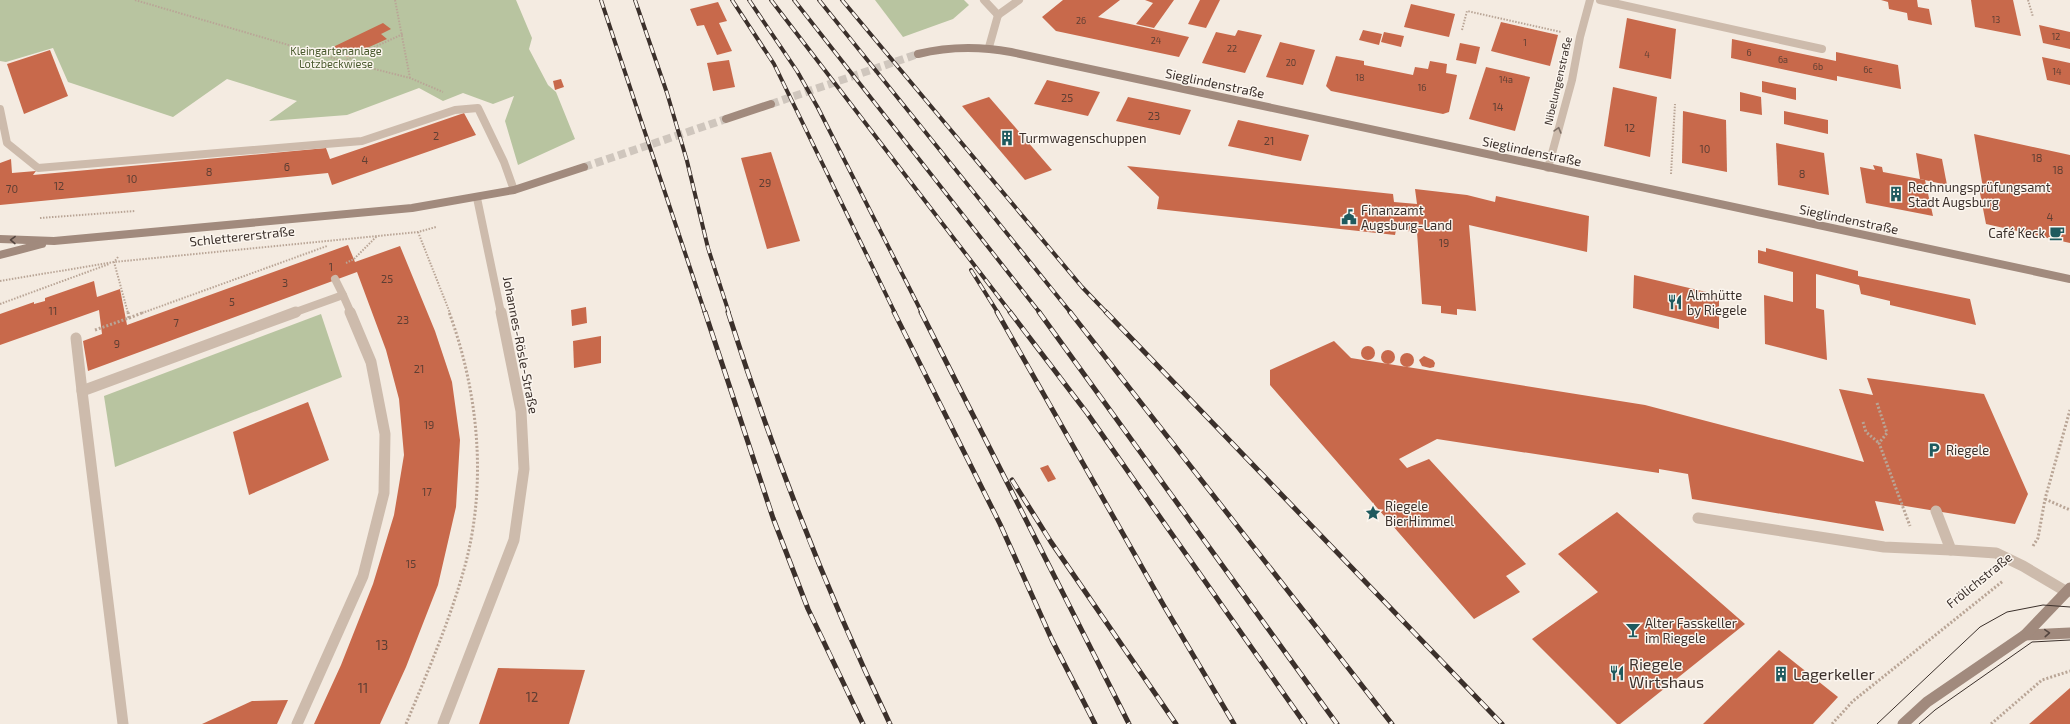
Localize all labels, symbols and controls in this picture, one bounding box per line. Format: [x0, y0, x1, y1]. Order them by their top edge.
house number: 13 [1992, 14, 2000, 25]
house number: 26 [1076, 15, 1086, 26]
house number: 12 [2052, 31, 2060, 42]
house number: 24 [1151, 35, 1162, 46]
street label: Nibelungenstraße [1541, 35, 1574, 126]
house number: 1 [1523, 37, 1527, 48]
house number: 22 [1227, 43, 1237, 54]
park label: Kleingartenanlage Lotzbeckwiese [290, 44, 382, 70]
house number: 6 [1746, 47, 1752, 58]
house number: 4 [1644, 49, 1650, 60]
house number: 6a [1778, 54, 1788, 65]
house number: 20 [1286, 57, 1296, 68]
house number: 6b [1813, 61, 1823, 72]
house number: 6c [1863, 64, 1873, 75]
street label: Sieglindenstraße [1164, 65, 1266, 101]
house number: 14 [2052, 66, 2062, 77]
house number: 18 [1355, 72, 1365, 83]
house number: 14a [1499, 74, 1513, 85]
house number: 16 [1418, 82, 1426, 93]
house number: 25 [1061, 91, 1073, 104]
house number: 14 [1492, 100, 1504, 113]
house number: 23 [1148, 109, 1160, 122]
house number: 12 [1625, 121, 1635, 134]
one-way arrow [1553, 127, 1562, 134]
house number: 2 [433, 129, 439, 142]
building icon: Turmwagenschuppen [998, 129, 1016, 147]
place label: Turmwagenschuppen [1019, 130, 1147, 146]
street label: Sieglindenstraße [1481, 133, 1583, 169]
house number: 21 [1264, 134, 1274, 147]
house number: 10 [1699, 142, 1711, 155]
house number: 18 [2031, 151, 2043, 164]
house number: 4 [362, 153, 369, 166]
house number: 6 [284, 160, 290, 173]
house number: 18 [2052, 163, 2064, 176]
house number: 8 [206, 165, 212, 178]
house number: 8 [1799, 167, 1805, 180]
house number: 10 [126, 172, 138, 185]
house number: 29 [759, 176, 771, 189]
house number: 12 [54, 179, 64, 192]
place label: Rechnungsprüfungsamt Stadt Augsburg [1908, 179, 2051, 210]
house number: 70 [6, 182, 18, 195]
building icon: Rechnungsprüfungsamt Stadt Augsburg [1887, 185, 1905, 203]
street label: Sieglindenstraße [1798, 201, 1900, 237]
place label: Finanzamt Augsburg-Land [1361, 202, 1452, 233]
public building icon: Finanzamt Augsburg-Land [1340, 208, 1358, 226]
house number: 4 [2047, 210, 2054, 223]
street label: Schlettererstraße [189, 223, 295, 249]
cafe icon: Café Keck [2048, 224, 2066, 242]
place label: Café Keck [1988, 225, 2045, 241]
one-way arrow [10, 236, 16, 244]
house number: 19 [1439, 236, 1449, 249]
house number: 1 [329, 260, 333, 273]
house number: 25 [381, 272, 393, 285]
street label: Johannes-Rösle-Straße [500, 275, 542, 415]
house number: 3 [282, 276, 288, 289]
place label: Almhütte by Riegele [1687, 287, 1747, 318]
restaurant icon: Almhütte by Riegele [1666, 293, 1684, 311]
house number: 5 [229, 295, 235, 308]
house number: 11 [49, 304, 57, 317]
house number: 23 [397, 313, 409, 326]
house number: 7 [173, 316, 179, 329]
house number: 9 [114, 337, 120, 350]
house number: 21 [414, 362, 424, 375]
house number: 19 [424, 418, 434, 431]
parking icon: Riegele [1925, 441, 1943, 459]
place label: Riegele [1946, 442, 1989, 458]
house number: 17 [422, 485, 432, 498]
place label: Riegele BierHimmel [1385, 498, 1454, 529]
place icon: Riegele BierHimmel [1364, 504, 1382, 522]
street label: Frölichstraße [1943, 549, 2015, 611]
house number: 15 [406, 557, 416, 570]
place label: Alter Fasskeller im Riegele [1645, 615, 1737, 646]
bar icon: Alter Fasskeller im Riegele [1624, 621, 1642, 639]
one-way arrow [2044, 629, 2050, 638]
house number: 13 [376, 637, 388, 653]
place label: Riegele Wirtshaus [1629, 654, 1704, 691]
restaurant icon: Riegele Wirtshaus [1608, 664, 1626, 682]
place label: Lagerkeller [1793, 664, 1875, 683]
building icon: Lagerkeller [1772, 665, 1790, 683]
house number: 11 [358, 680, 368, 696]
house number: 12 [526, 689, 538, 705]

